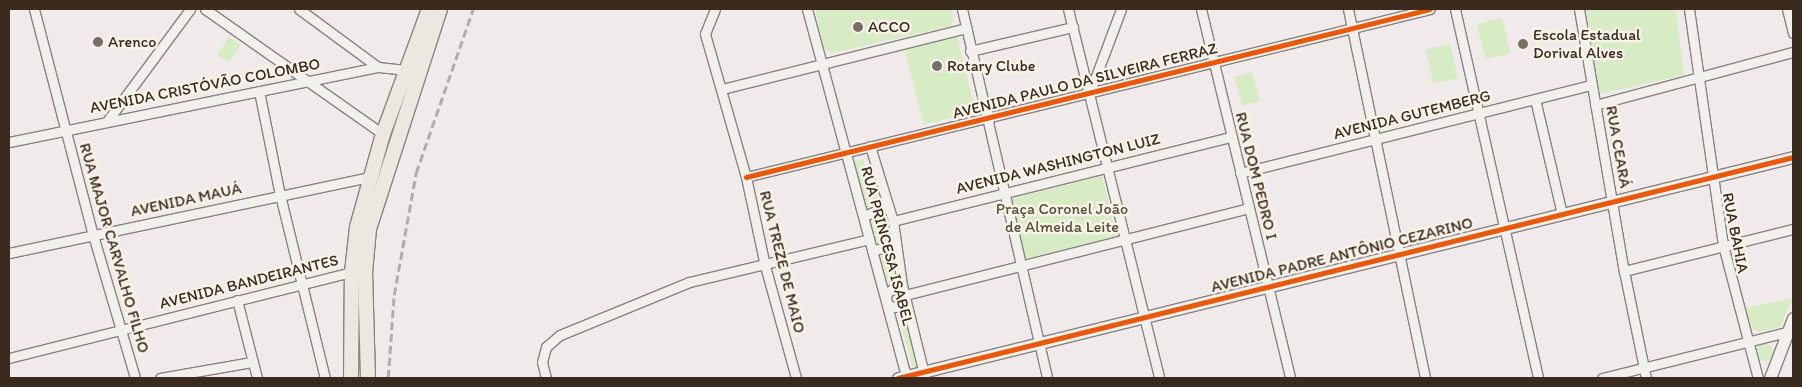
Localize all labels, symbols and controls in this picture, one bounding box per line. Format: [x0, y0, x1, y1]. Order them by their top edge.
place label: ACCO [868, 17, 910, 37]
marker: ACCO [852, 21, 864, 33]
place label: Escola Estadual Dorival Alves [1533, 25, 1641, 63]
place label: Arenco [108, 32, 156, 52]
marker: Arenco [92, 36, 104, 48]
marker: Escola Estadual Dorival Alves [1517, 38, 1529, 50]
street label: AVENIDA PAULO DA SILVEIRA FERRAZ [950, 39, 1220, 123]
street label: AVENIDA CRISTÓVÃO COLOMBO [88, 54, 322, 118]
place label: Rotary Clube [947, 56, 1035, 76]
marker: Rotary Clube [931, 60, 943, 72]
street label: AVENIDA GUTEMBERG [1331, 86, 1493, 144]
street label: RUA CEARÁ [1601, 104, 1635, 190]
street label: RUA DOM PEDRO I [1231, 110, 1281, 242]
street label: AVENIDA WASHINGTON LUIZ [956, 130, 1160, 198]
street label: RUA MAJOR CARVALHO FILHO [75, 140, 153, 356]
street label: RUA PRINCESA ISABEL [856, 164, 918, 328]
street label: AVENIDA MAUÁ [129, 179, 243, 221]
street label: RUA TREZE DE MAIO [755, 189, 809, 335]
street label: RUA BAHIA [1718, 192, 1752, 274]
park label: Praça Coronel João de Almeida Leite [996, 199, 1128, 237]
street label: AVENIDA PADRE ANTÔNIO CEZARINO [1209, 213, 1475, 297]
street label: AVENIDA BANDEIRANTES [158, 250, 340, 314]

